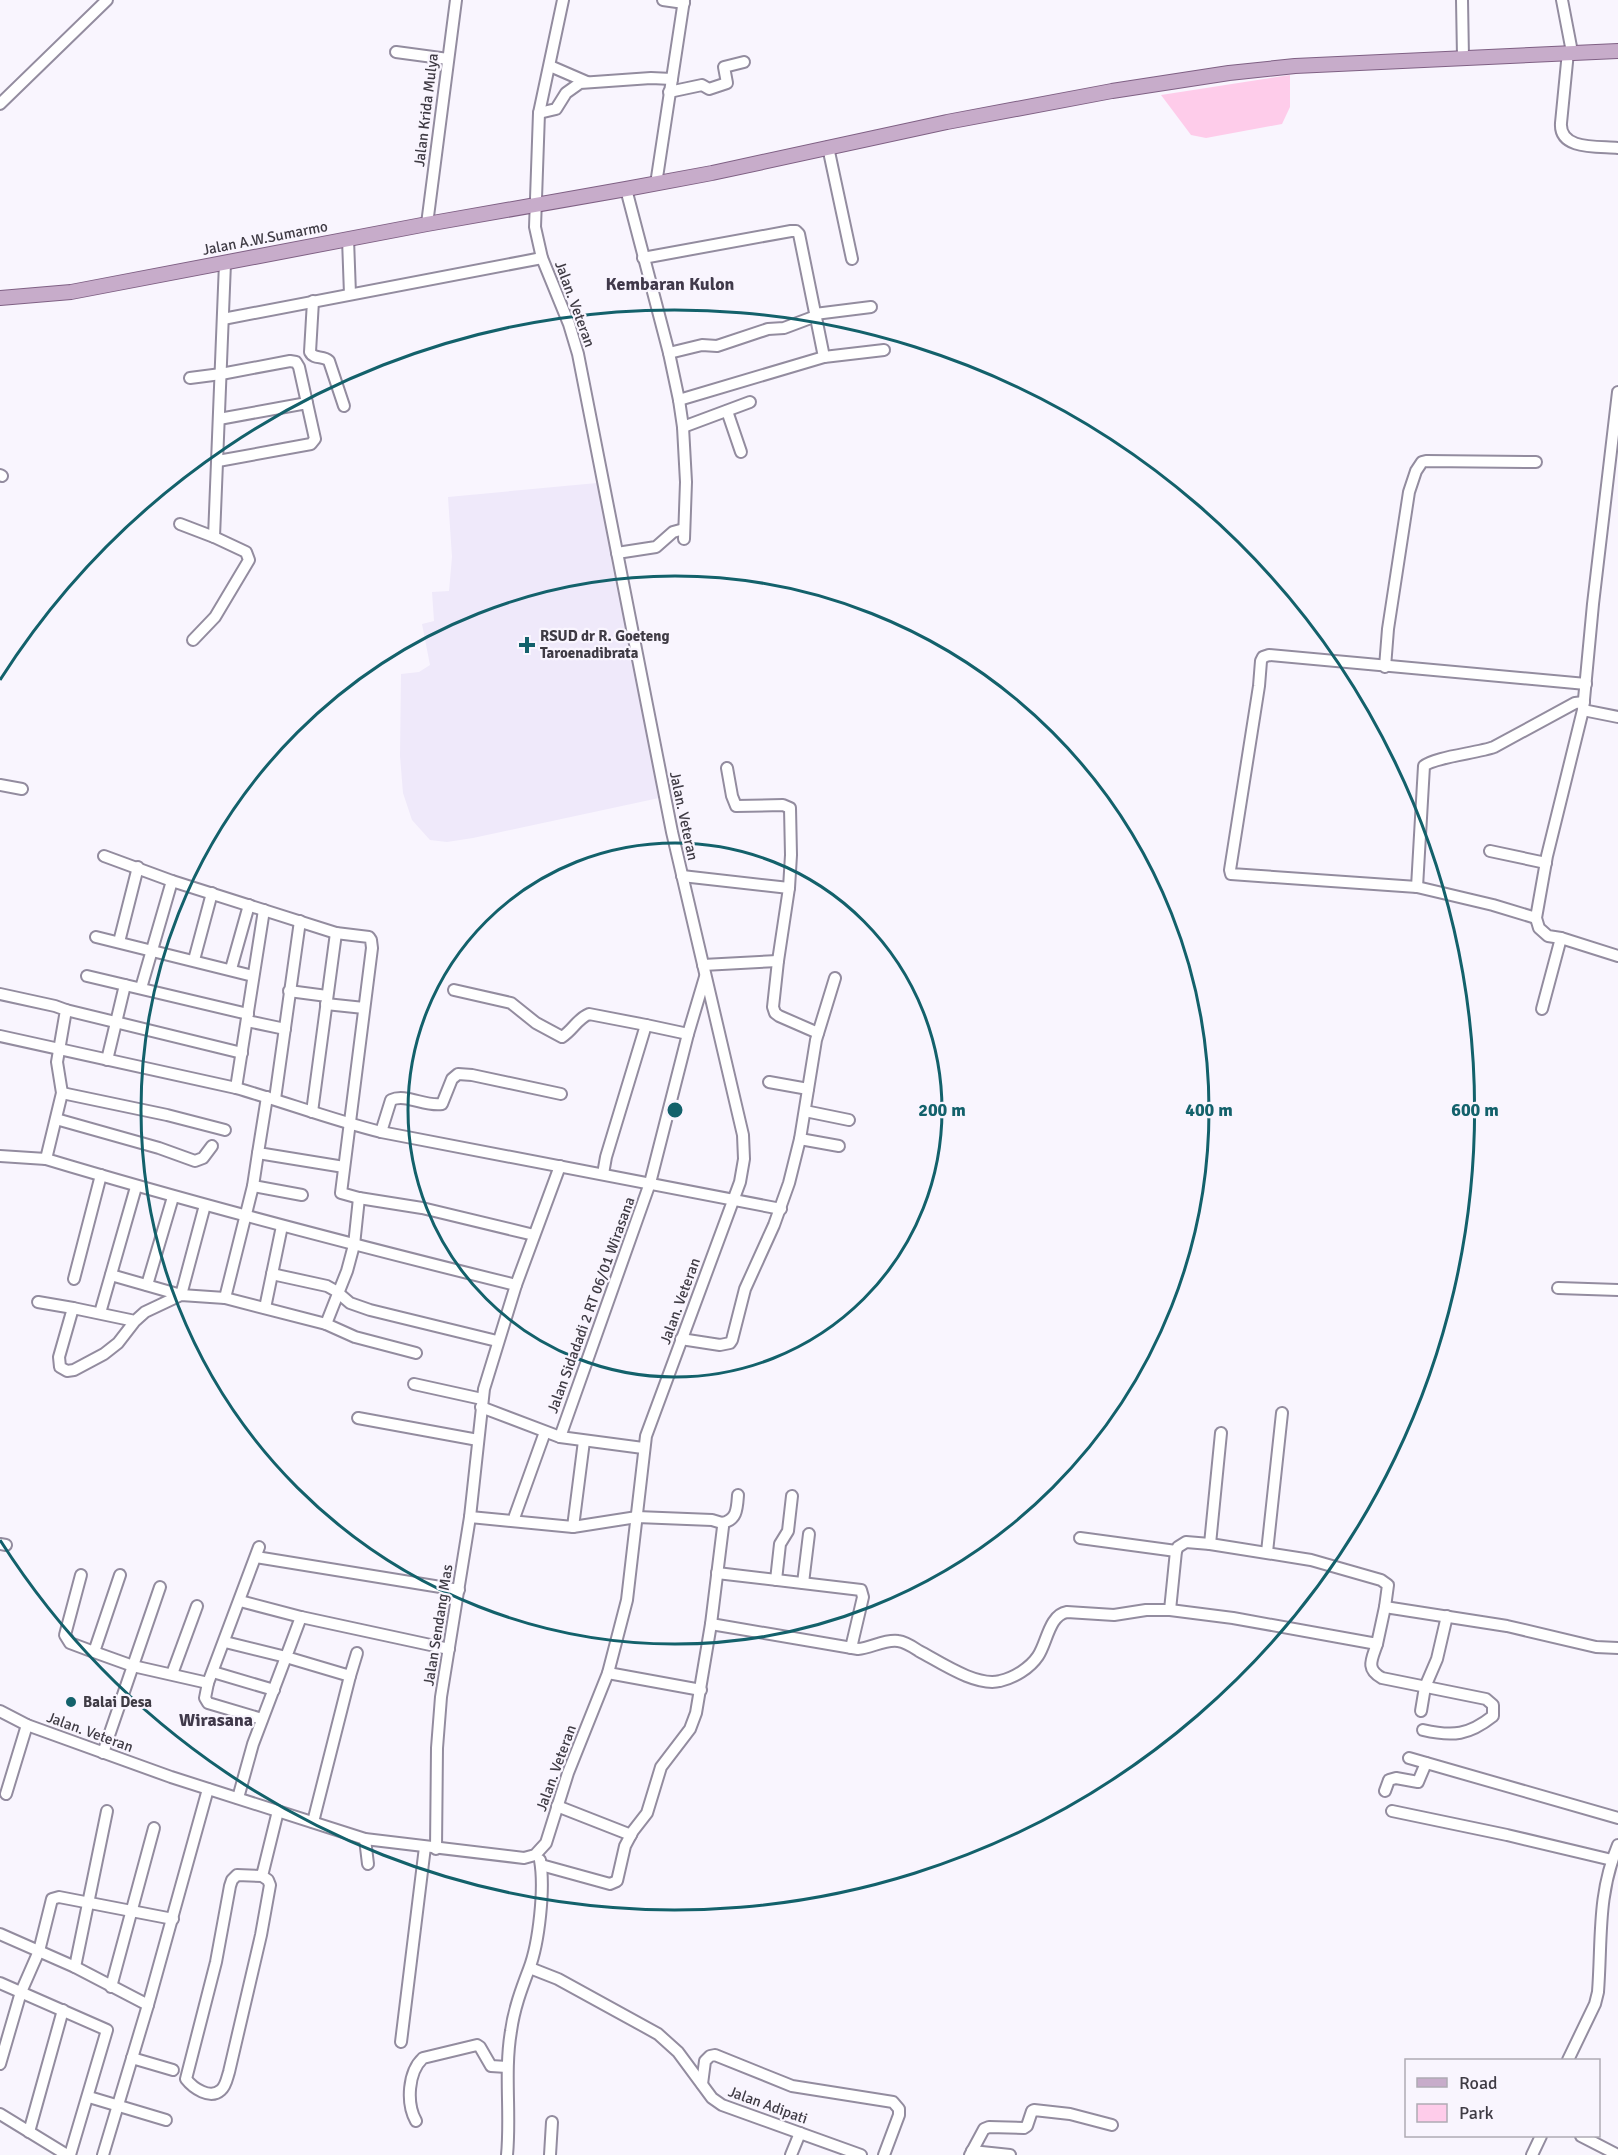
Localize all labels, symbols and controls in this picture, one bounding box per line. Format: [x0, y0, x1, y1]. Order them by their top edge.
street label: Jalan Krida Mulya [410, 52, 442, 168]
street label: Jalan A.W.Sumarmo [201, 217, 329, 259]
street label: Jalan. Veteran [551, 258, 599, 350]
district label: Kembaran Kulon [606, 273, 735, 295]
place label: RSUD dr R. Goeteng Taroenadibrata [540, 627, 669, 662]
marker: RSUD dr R. Goeteng Taroenadibrata [518, 636, 536, 654]
street label: Jalan. Veteran [666, 770, 702, 862]
text: 200 m [918, 1099, 966, 1121]
text: 400 m [1185, 1099, 1233, 1121]
text: 600 m [1451, 1099, 1499, 1121]
centre of rings [665, 1100, 685, 1120]
street label: Jalan Sidadadi 2 RT 06/01 Wirasana [543, 1194, 639, 1416]
street label: Jalan. Veteran [656, 1255, 704, 1347]
street label: Jalan Sendang Mas [420, 1563, 457, 1687]
place label: Balai Desa [83, 1693, 152, 1711]
marker: Balai Desa [64, 1695, 78, 1709]
street label: Jalan. Veteran [44, 1708, 136, 1756]
district label: Wirasana [179, 1709, 253, 1731]
street label: Jalan. Veteran [532, 1722, 580, 1814]
legend [1405, 2059, 1600, 2137]
text: Road [1459, 2072, 1498, 2094]
street label: Jalan Adipati [726, 2082, 810, 2128]
text: Park [1459, 2102, 1494, 2124]

